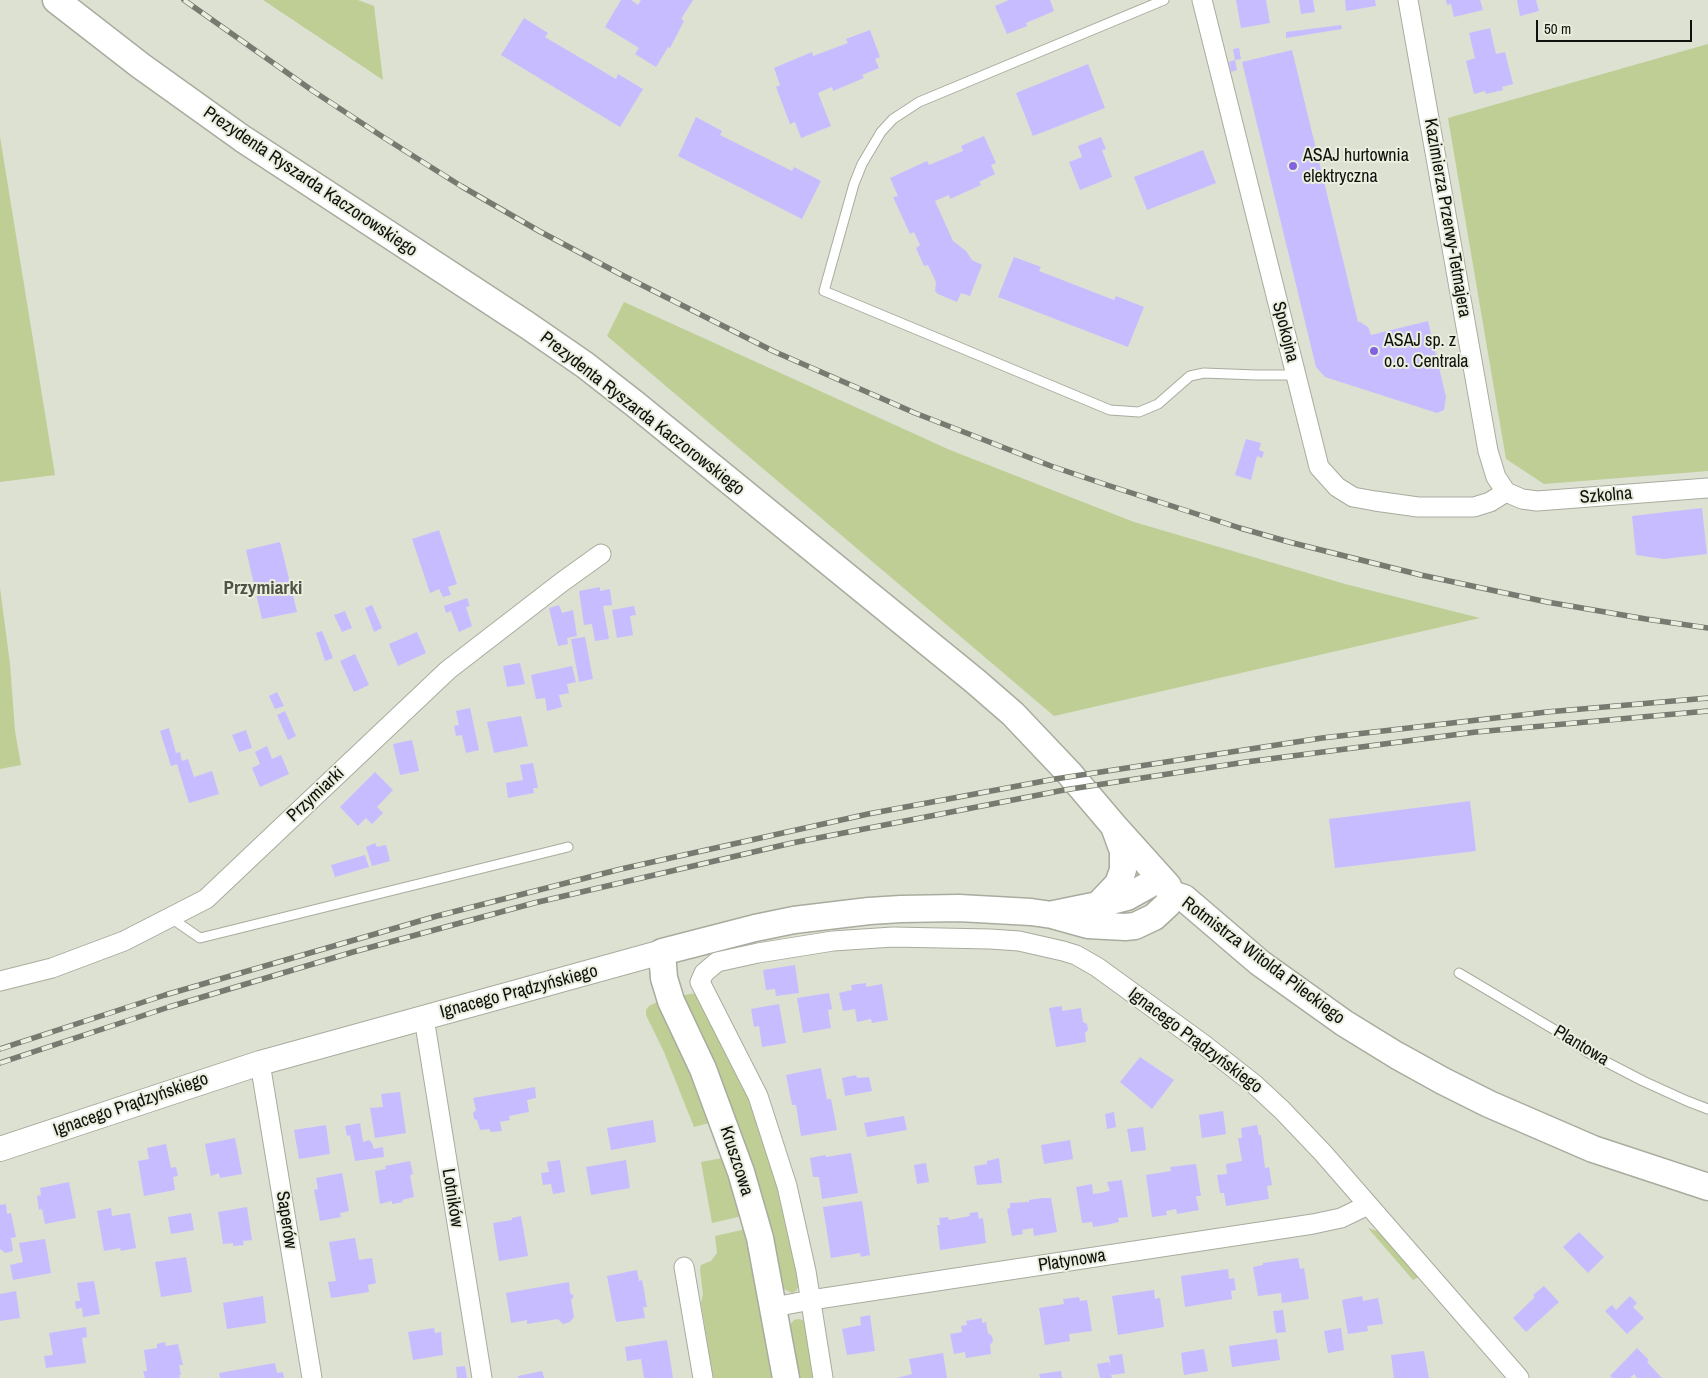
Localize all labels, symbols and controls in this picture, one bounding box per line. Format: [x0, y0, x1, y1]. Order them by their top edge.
scale bar [1538, 10, 1694, 42]
text: 50 m [1544, 18, 1571, 39]
street label: Prezydenta Ryszarda Kaczorowskiego [199, 102, 421, 262]
street label: Kazimierza Przerwy-Tetmajera [1419, 117, 1475, 319]
place label: ASAJ hurtownia elektryczna [1303, 145, 1409, 188]
marker: ASAJ hurtownia elektryczna [1287, 160, 1299, 172]
street label: Spokojna [1267, 300, 1303, 364]
street label: Prezydenta Ryszarda Kaczorowskiego [535, 327, 749, 501]
place label: ASAJ sp. z o.o. Centrala [1384, 330, 1469, 372]
marker: ASAJ sp. z o.o. Centrala [1368, 345, 1380, 357]
street label: Szkolna [1579, 483, 1633, 509]
district label: Przymiarki [224, 578, 302, 600]
street label: Przymiarki [283, 763, 349, 827]
street label: Rotmistrza Witolda Pileckiego [1177, 893, 1349, 1029]
street label: Ignacego Prądzyńskiego [438, 961, 600, 1023]
street label: Ignacego Prądzyńskiego [1124, 983, 1266, 1099]
street label: Plantowa [1549, 1021, 1613, 1071]
street label: Ignacego Prądzyńskiego [51, 1068, 211, 1142]
street label: Kruszcowa [715, 1123, 757, 1199]
street label: Lotników [437, 1167, 467, 1229]
street label: Saperów [271, 1190, 301, 1250]
street label: Platynowa [1037, 1245, 1107, 1277]

